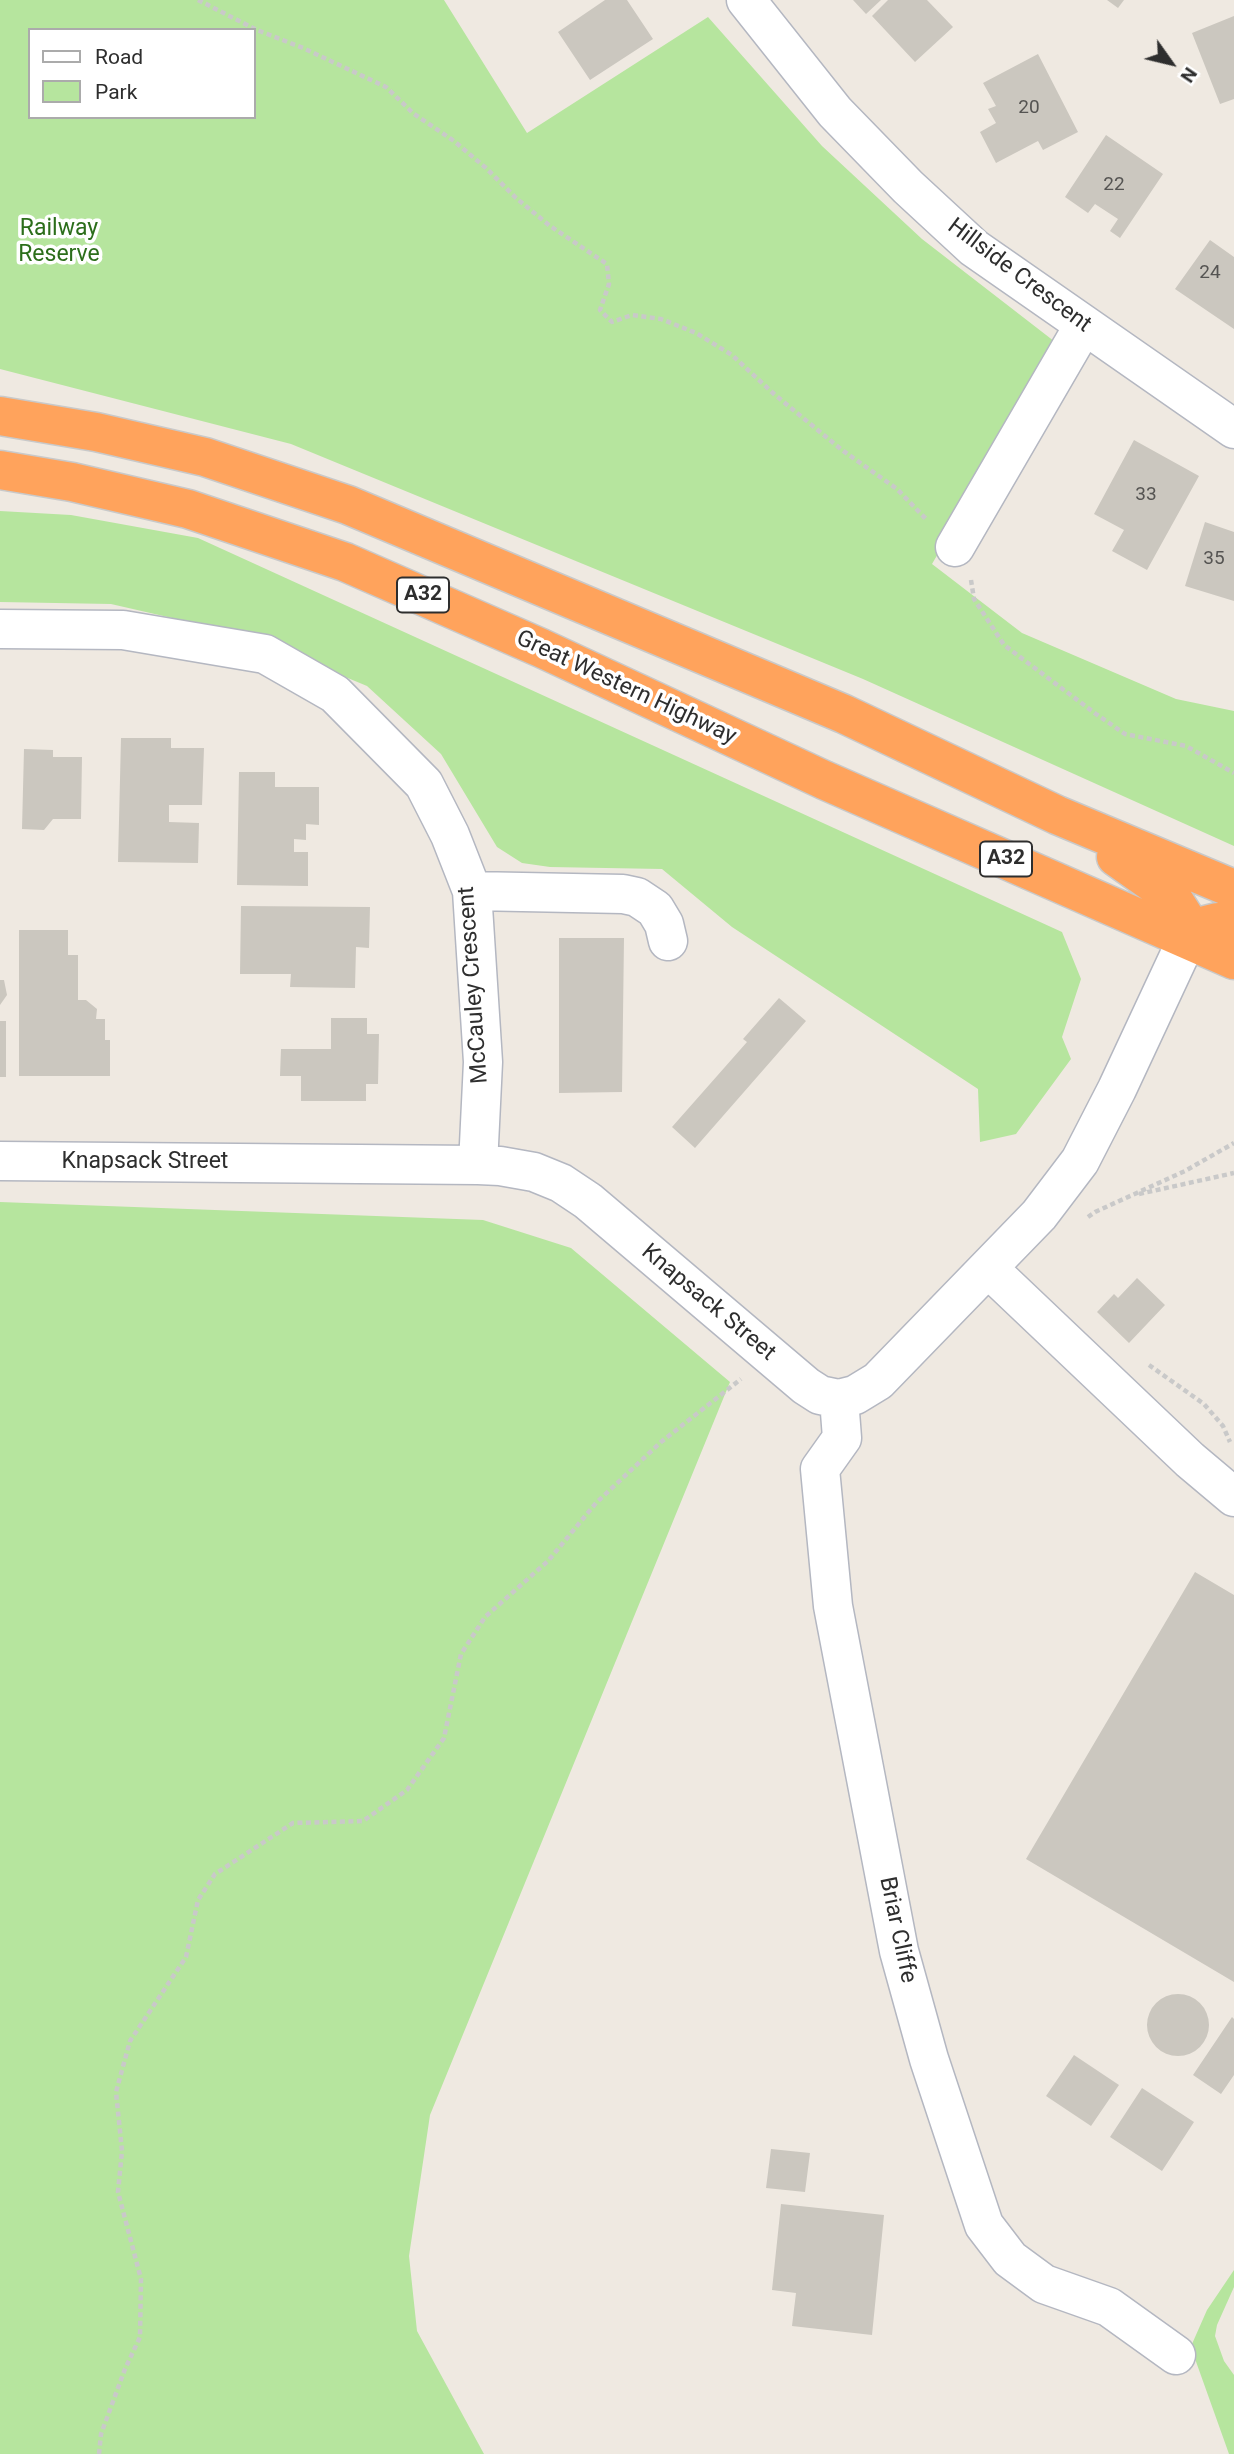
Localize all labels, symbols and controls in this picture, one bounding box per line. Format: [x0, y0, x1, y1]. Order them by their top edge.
legend [28, 28, 256, 119]
north arrow [1136, 28, 1206, 98]
text: Road [95, 45, 143, 69]
text: N [1176, 63, 1202, 87]
text: Park [95, 80, 137, 104]
house number: 20 [1018, 97, 1040, 119]
house number: 22 [1103, 174, 1125, 196]
street label: Hillside Crescent [942, 213, 1096, 339]
park label: Railway Reserve [18, 215, 100, 269]
house number: 24 [1199, 262, 1221, 284]
house number: 33 [1135, 484, 1157, 506]
house number: 35 [1203, 548, 1225, 570]
road number: A32 [397, 578, 449, 612]
street label: Great Western Highway [512, 625, 740, 751]
road number: A32 [980, 842, 1032, 876]
street label: McCauley Crescent [453, 885, 495, 1085]
street label: Knapsack Street [62, 1148, 228, 1176]
street label: Knapsack Street [635, 1239, 781, 1367]
street label: Briar Cliffe [872, 1874, 922, 1986]

